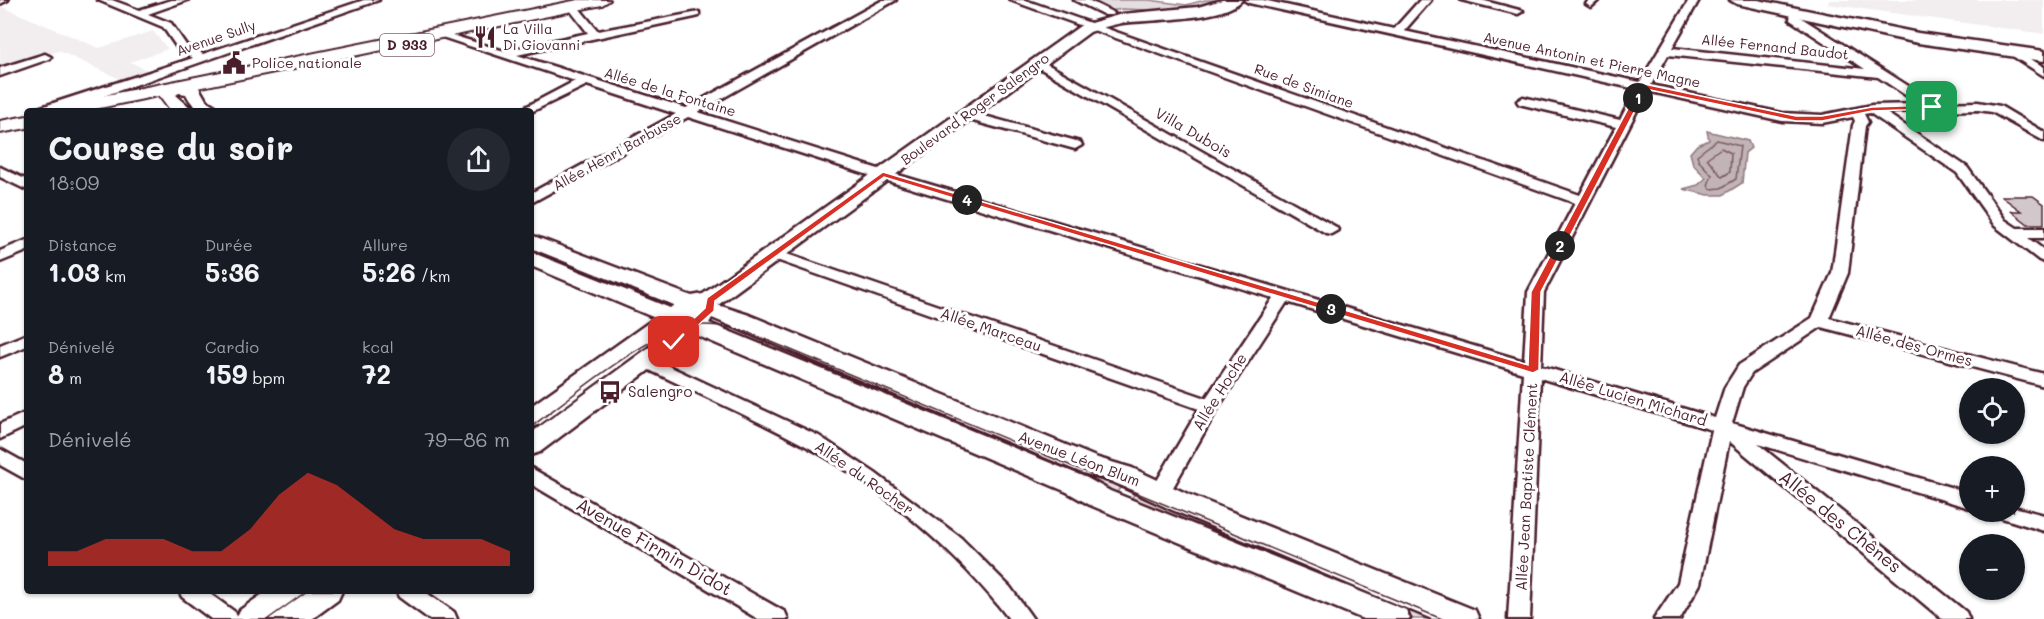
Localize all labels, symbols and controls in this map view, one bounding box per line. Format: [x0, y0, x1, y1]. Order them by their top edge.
street label: Avenue Sully [174, 15, 258, 60]
place label: La Villa Di Giovanni [503, 19, 580, 54]
restaurant icon: La Villa Di Giovanni [472, 24, 498, 50]
street label: Avenue Antonin et Pierre Magne [1482, 27, 1702, 92]
street label: Allée Fernand Baudot [1700, 29, 1850, 64]
road number: D 933 [380, 34, 434, 56]
street label: Boulevard Roger Salengro [897, 48, 1053, 169]
public building icon: Police nationale [221, 50, 247, 76]
place label: Police nationale [252, 53, 362, 72]
street label: Rue de Simiane [1252, 59, 1357, 112]
street label: Allée de la Fontaine [602, 62, 738, 121]
pin [1906, 81, 1957, 132]
pin: 1 [1623, 83, 1653, 113]
text: 1 [1634, 87, 1642, 108]
icon: arrive [1915, 90, 1948, 123]
street label: Villa Dubois [1152, 102, 1235, 162]
street label: Allée Henri Barbusse [549, 108, 684, 195]
text: Course du soir [48, 125, 294, 168]
button: share [447, 128, 510, 191]
text: 18:09 [48, 169, 99, 195]
pin: 4 [952, 185, 982, 215]
text: 4 [962, 189, 972, 210]
pin: 2 [1545, 231, 1575, 261]
text: Distance [48, 234, 117, 255]
text: Durée [205, 234, 253, 255]
text: Allure [362, 234, 408, 255]
text: 2 [1556, 235, 1564, 256]
text: 1.03 [48, 255, 100, 289]
text: 5:36 [205, 255, 260, 289]
text: 5:26 [362, 255, 416, 289]
text: km [100, 265, 126, 286]
text: /km [416, 265, 450, 286]
pin: 3 [1316, 294, 1346, 324]
text: 3 [1326, 298, 1336, 319]
street label: Allée Marceau [938, 302, 1045, 356]
pin [648, 316, 699, 367]
street label: Allée des Ormes [1854, 320, 1975, 370]
icon: check [657, 325, 690, 358]
text: Dénivelé [48, 336, 115, 357]
text: Cardio [205, 336, 259, 357]
text: kcal [362, 336, 394, 357]
street label: Allée Hoche [1188, 349, 1251, 434]
text: 8 [48, 357, 64, 391]
text: 159 [205, 357, 247, 391]
text: 72 [362, 357, 391, 391]
street label: Allée Lucien Michard [1557, 366, 1710, 430]
text: m [64, 367, 82, 388]
text: bpm [247, 367, 285, 388]
map controls [1959, 378, 2025, 600]
button: locate [1959, 378, 2025, 444]
bus stop icon: Salengro [597, 379, 623, 405]
place label: Salengro [628, 381, 692, 401]
street label: Allée Jean Baptiste Clément [1511, 382, 1541, 591]
text: Dénivelé [48, 426, 132, 452]
text: 79–86 m [424, 426, 510, 452]
street label: Avenue Léon Blum [1016, 426, 1143, 491]
street label: Allée du Rocher [811, 436, 918, 519]
button: + [1959, 456, 2025, 522]
street label: Allée des Chênes [1775, 465, 1907, 578]
street label: Avenue Firmin Didot [572, 492, 737, 601]
button: − [1959, 534, 2025, 600]

